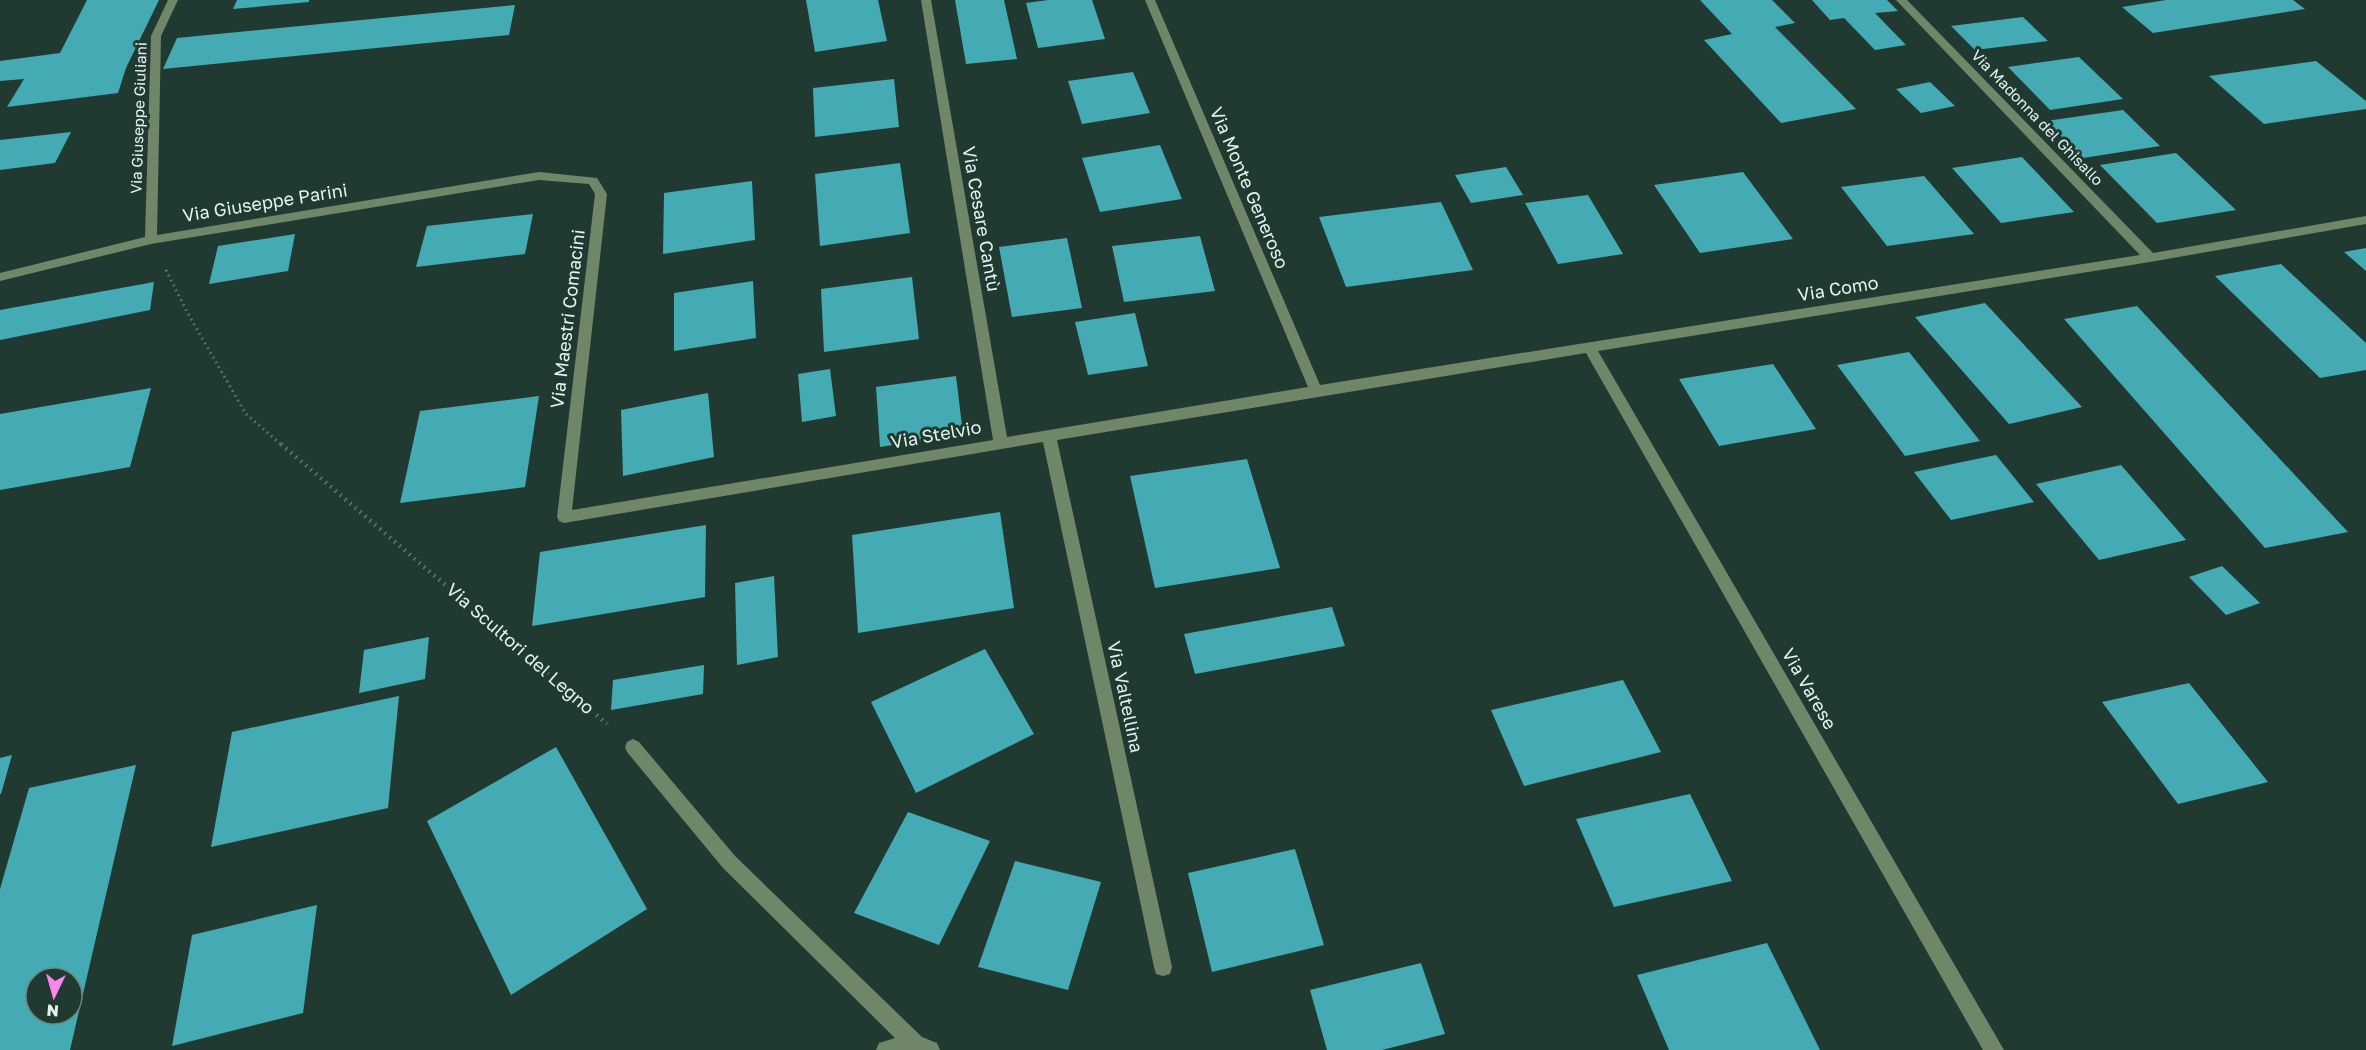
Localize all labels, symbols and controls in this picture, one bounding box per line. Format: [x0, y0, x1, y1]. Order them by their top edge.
street label: Via Giuseppe Giuliani [126, 42, 150, 194]
street label: Via Madonna del Ghisallo [1968, 46, 2107, 189]
street label: Via Monte Generoso [1206, 103, 1294, 272]
street label: Via Cesare Cantù [958, 144, 1006, 293]
street label: Via Giuseppe Parini [181, 178, 349, 226]
street label: Via Maestri Comacini [545, 228, 589, 410]
street label: Via Como [1796, 271, 1880, 305]
street label: Via Stelvio [889, 415, 983, 453]
street label: Via Scultori del Legno [442, 578, 599, 718]
street label: Via Valtellina [1103, 639, 1149, 755]
street label: Via Varese [1778, 644, 1842, 733]
north arrow [24, 966, 84, 1026]
text: N [46, 1000, 60, 1021]

